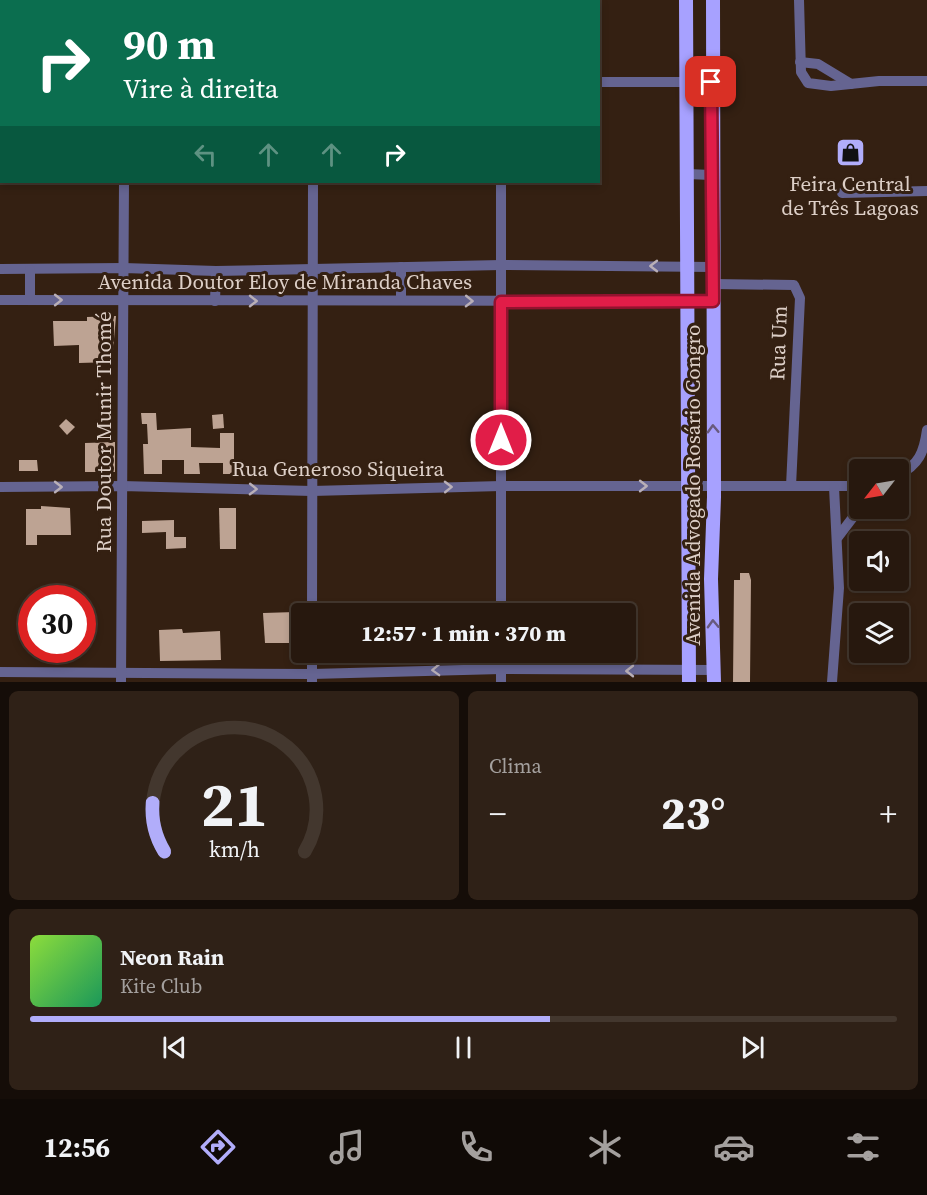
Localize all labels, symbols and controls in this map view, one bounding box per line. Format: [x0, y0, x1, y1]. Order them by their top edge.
text: 90 m [123, 15, 216, 73]
icon: right [24, 24, 102, 102]
pin [685, 56, 736, 107]
icon: arrive [694, 65, 727, 98]
text: Vire à direita [123, 70, 279, 107]
shop icon: Feira Central de Três Lagoas [834, 136, 866, 168]
icon: left [189, 138, 222, 171]
icon: ahead [252, 138, 285, 171]
icon: ahead [315, 138, 348, 171]
icon: right [378, 138, 411, 171]
place label: Feira Central de Três Lagoas [781, 169, 919, 222]
one-way arrow [649, 260, 658, 272]
street label: Avenida Doutor Eloy de Miranda Chaves [98, 267, 472, 296]
one-way arrow [54, 294, 63, 306]
one-way arrow [249, 295, 258, 307]
one-way arrow [465, 295, 474, 307]
street label: Rua Um [762, 305, 794, 381]
street label: Rua Doutor Munir Thomé [89, 311, 118, 553]
street label: Avenida Advogado Rosário Congro [678, 324, 707, 646]
position arrow [469, 408, 533, 472]
one-way arrow [706, 424, 719, 433]
street label: Rua Generoso Siqueira [232, 454, 445, 483]
north arrow [849, 459, 909, 519]
map controls [849, 459, 909, 663]
one-way arrow [639, 480, 648, 492]
one-way arrow [54, 481, 63, 493]
one-way arrow [444, 481, 453, 494]
one-way arrow [249, 483, 258, 496]
button: sound [849, 531, 909, 591]
speed limit sign: 30 [18, 585, 96, 663]
button: layers [849, 603, 909, 663]
text: 12:57 · 1 min · 370 m [361, 618, 566, 648]
one-way arrow [706, 619, 719, 628]
one-way arrow [431, 664, 440, 677]
one-way arrow [626, 665, 635, 677]
text: Clima [489, 752, 542, 780]
text: 21 [200, 761, 268, 847]
text: 23° [661, 782, 725, 844]
text: − [489, 791, 507, 836]
text: + [879, 791, 897, 836]
text: km/h [208, 836, 260, 865]
text: Neon Rain [120, 942, 224, 972]
text: Kite Club [120, 972, 202, 1000]
icon: previous [158, 1031, 191, 1064]
icon: pause [447, 1031, 480, 1064]
icon: next [736, 1031, 769, 1064]
icon: directions [197, 1126, 239, 1168]
icon: music [326, 1126, 368, 1168]
icon: phone [455, 1126, 497, 1168]
icon: climate [584, 1126, 626, 1168]
icon: car [713, 1126, 755, 1168]
icon: filters [842, 1126, 884, 1168]
text: 12:56 [43, 1129, 110, 1166]

